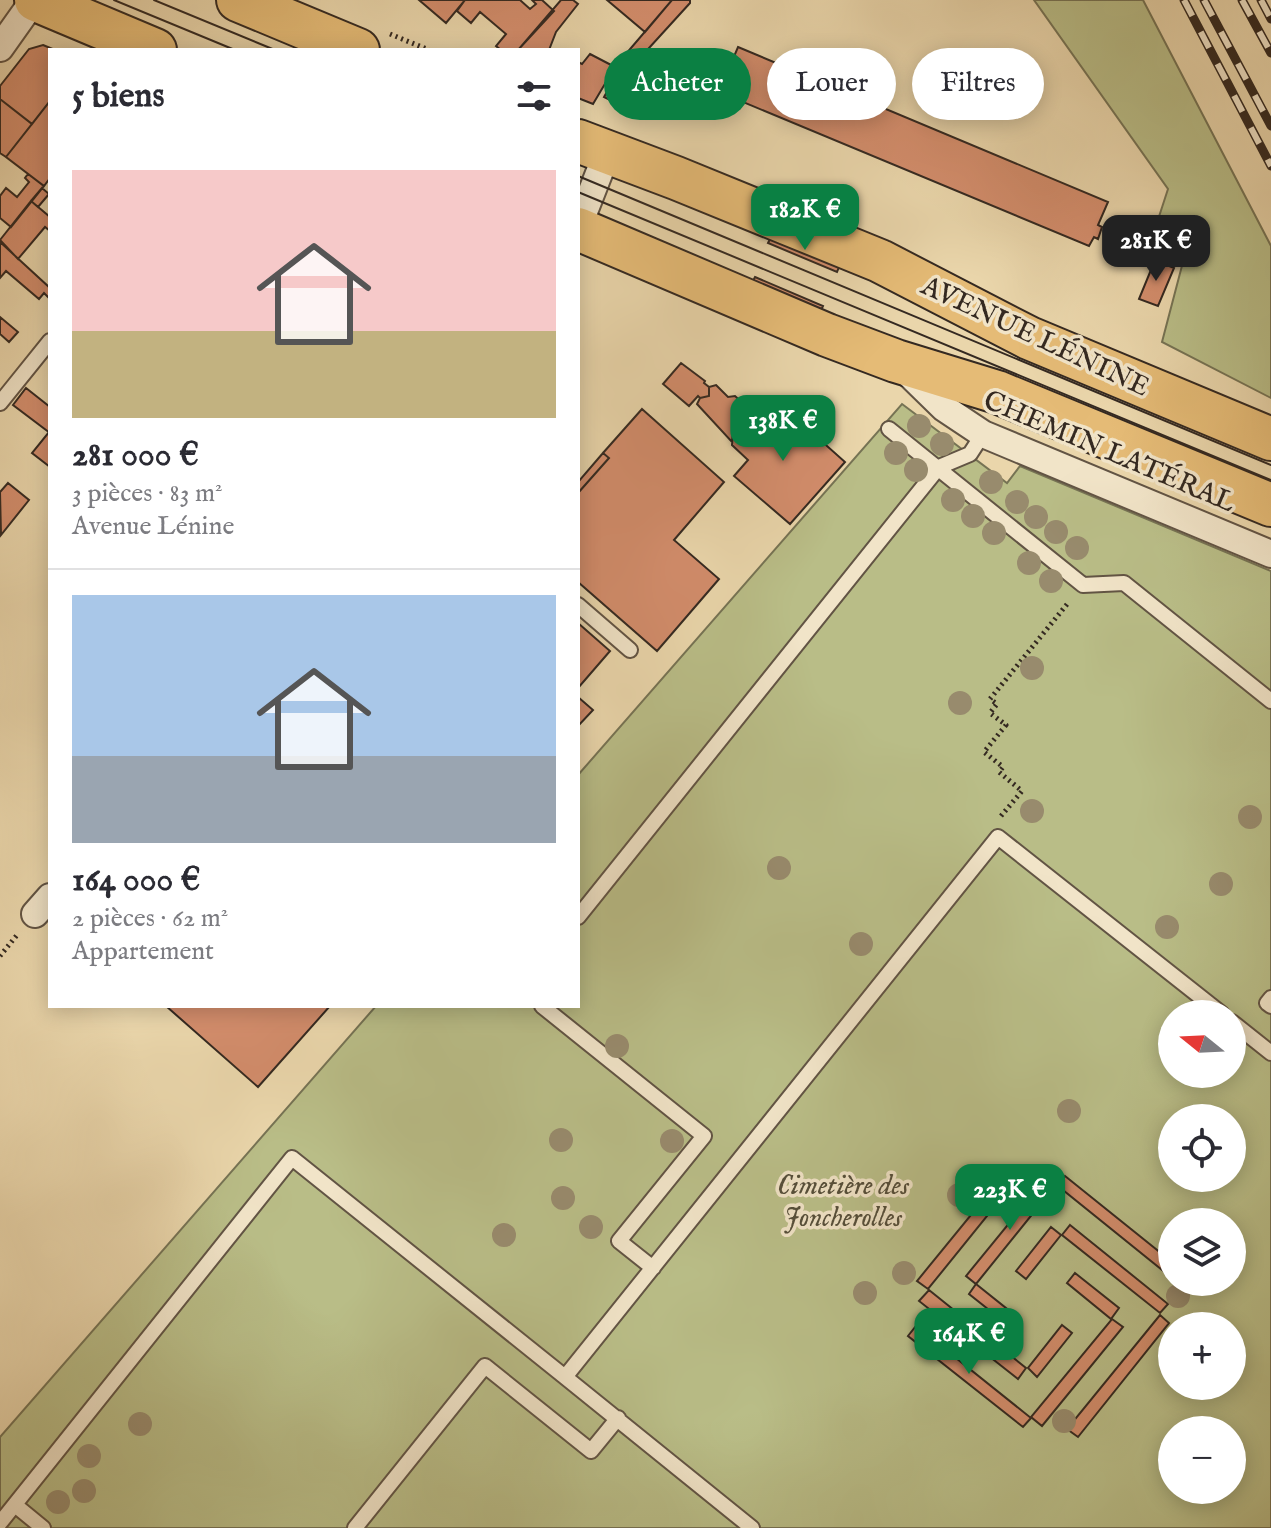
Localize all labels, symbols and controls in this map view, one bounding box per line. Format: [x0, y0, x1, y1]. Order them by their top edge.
chip: Acheter [604, 48, 751, 120]
chip: Louer [767, 48, 896, 120]
chip: Filtres [912, 48, 1044, 120]
icon: filters [512, 74, 556, 118]
text: 5 biens [72, 75, 164, 118]
pin: 182K € [740, 184, 870, 252]
text: 182K € [769, 193, 841, 226]
pin: 281K € [1091, 215, 1221, 283]
icon: home [242, 222, 386, 366]
text: 281K € [1120, 224, 1192, 257]
street label: AVENUE LÉNINE [914, 268, 1155, 406]
street label: CHEMIN LATÉRAL [978, 383, 1241, 521]
pin: 138K € [718, 395, 848, 463]
text: 138K € [748, 404, 818, 437]
text: 281 000 € [72, 434, 199, 477]
text: 3 pièces · 83 m² [72, 477, 222, 510]
text: Avenue Lénine [72, 510, 234, 543]
icon: home [242, 647, 386, 791]
text: 164 000 € [72, 859, 201, 902]
text: 2 pièces · 62 m² [72, 902, 228, 935]
text: Appartement [72, 935, 214, 968]
north arrow [1158, 1000, 1246, 1088]
map controls [1158, 1000, 1246, 1504]
button: locate [1158, 1104, 1246, 1192]
pin: 223K € [945, 1164, 1075, 1232]
park label: Cimetière des Joncherolles [777, 1169, 910, 1236]
text: 223K € [973, 1173, 1047, 1206]
button: layers [1158, 1208, 1246, 1296]
pin: 164K € [904, 1308, 1034, 1376]
button: + [1158, 1312, 1246, 1400]
text: 164K € [932, 1317, 1006, 1350]
button: − [1158, 1416, 1246, 1504]

